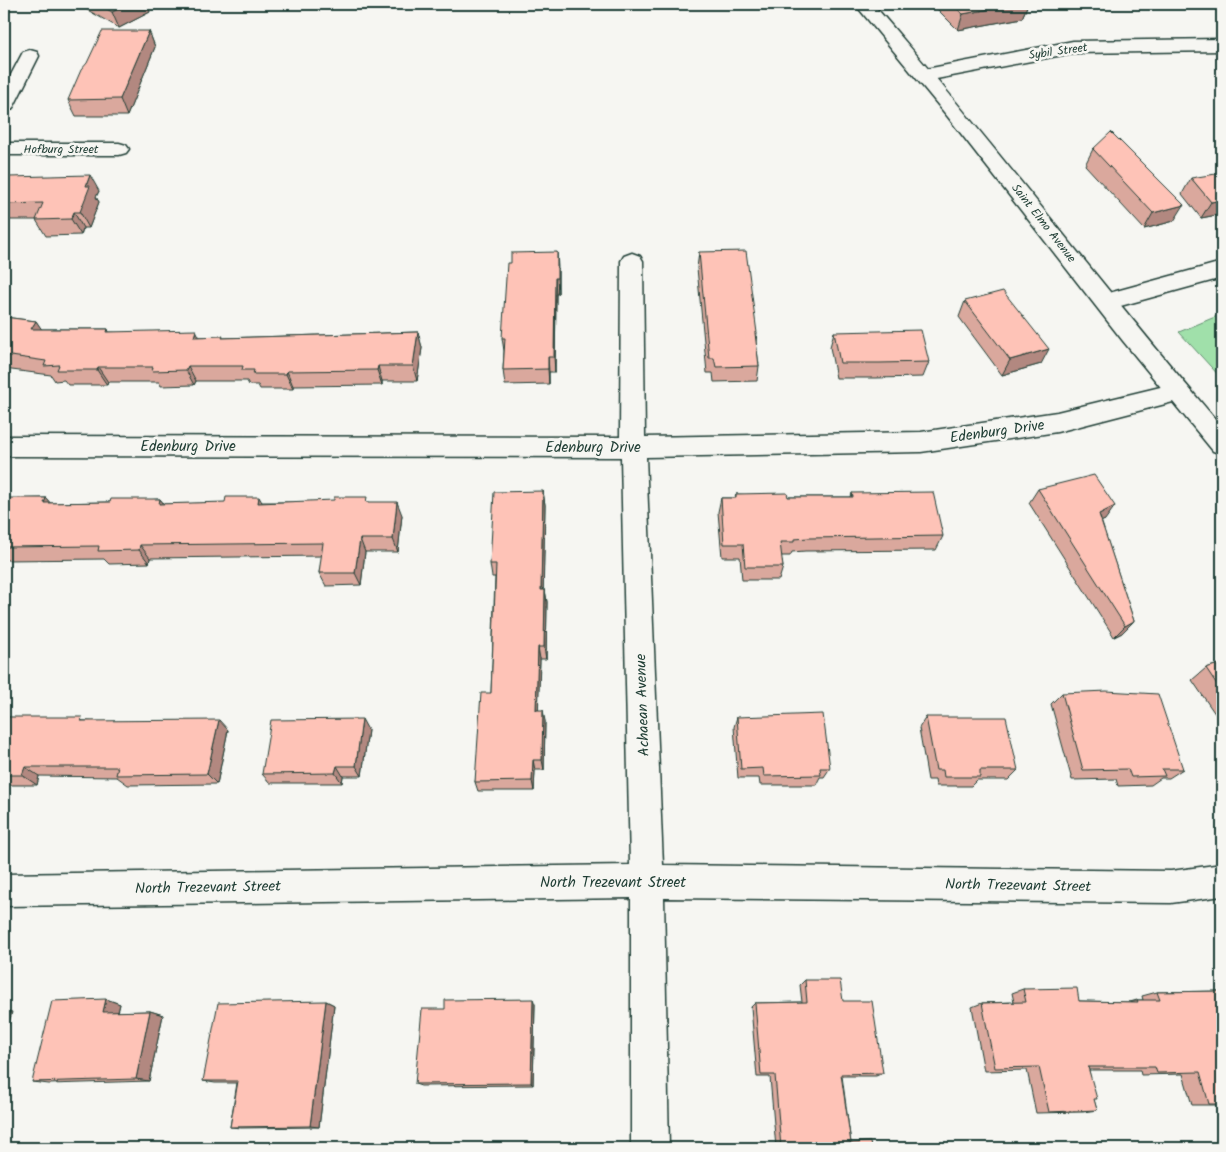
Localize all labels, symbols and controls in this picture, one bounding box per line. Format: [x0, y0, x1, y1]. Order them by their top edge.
street label: Sybil Street [1027, 38, 1089, 65]
street label: Hofburg Street [24, 140, 99, 159]
street label: Saint Elmo Avenue [1007, 180, 1081, 267]
street label: Edenburg Drive [948, 413, 1046, 451]
street label: Edenburg Drive [140, 435, 236, 459]
street label: Edenburg Drive [545, 436, 641, 460]
street label: Achaean Avenue [629, 653, 657, 757]
street label: North Trezevant Street [540, 871, 686, 895]
street label: North Trezevant Street [945, 873, 1091, 899]
street label: North Trezevant Street [135, 875, 281, 901]

